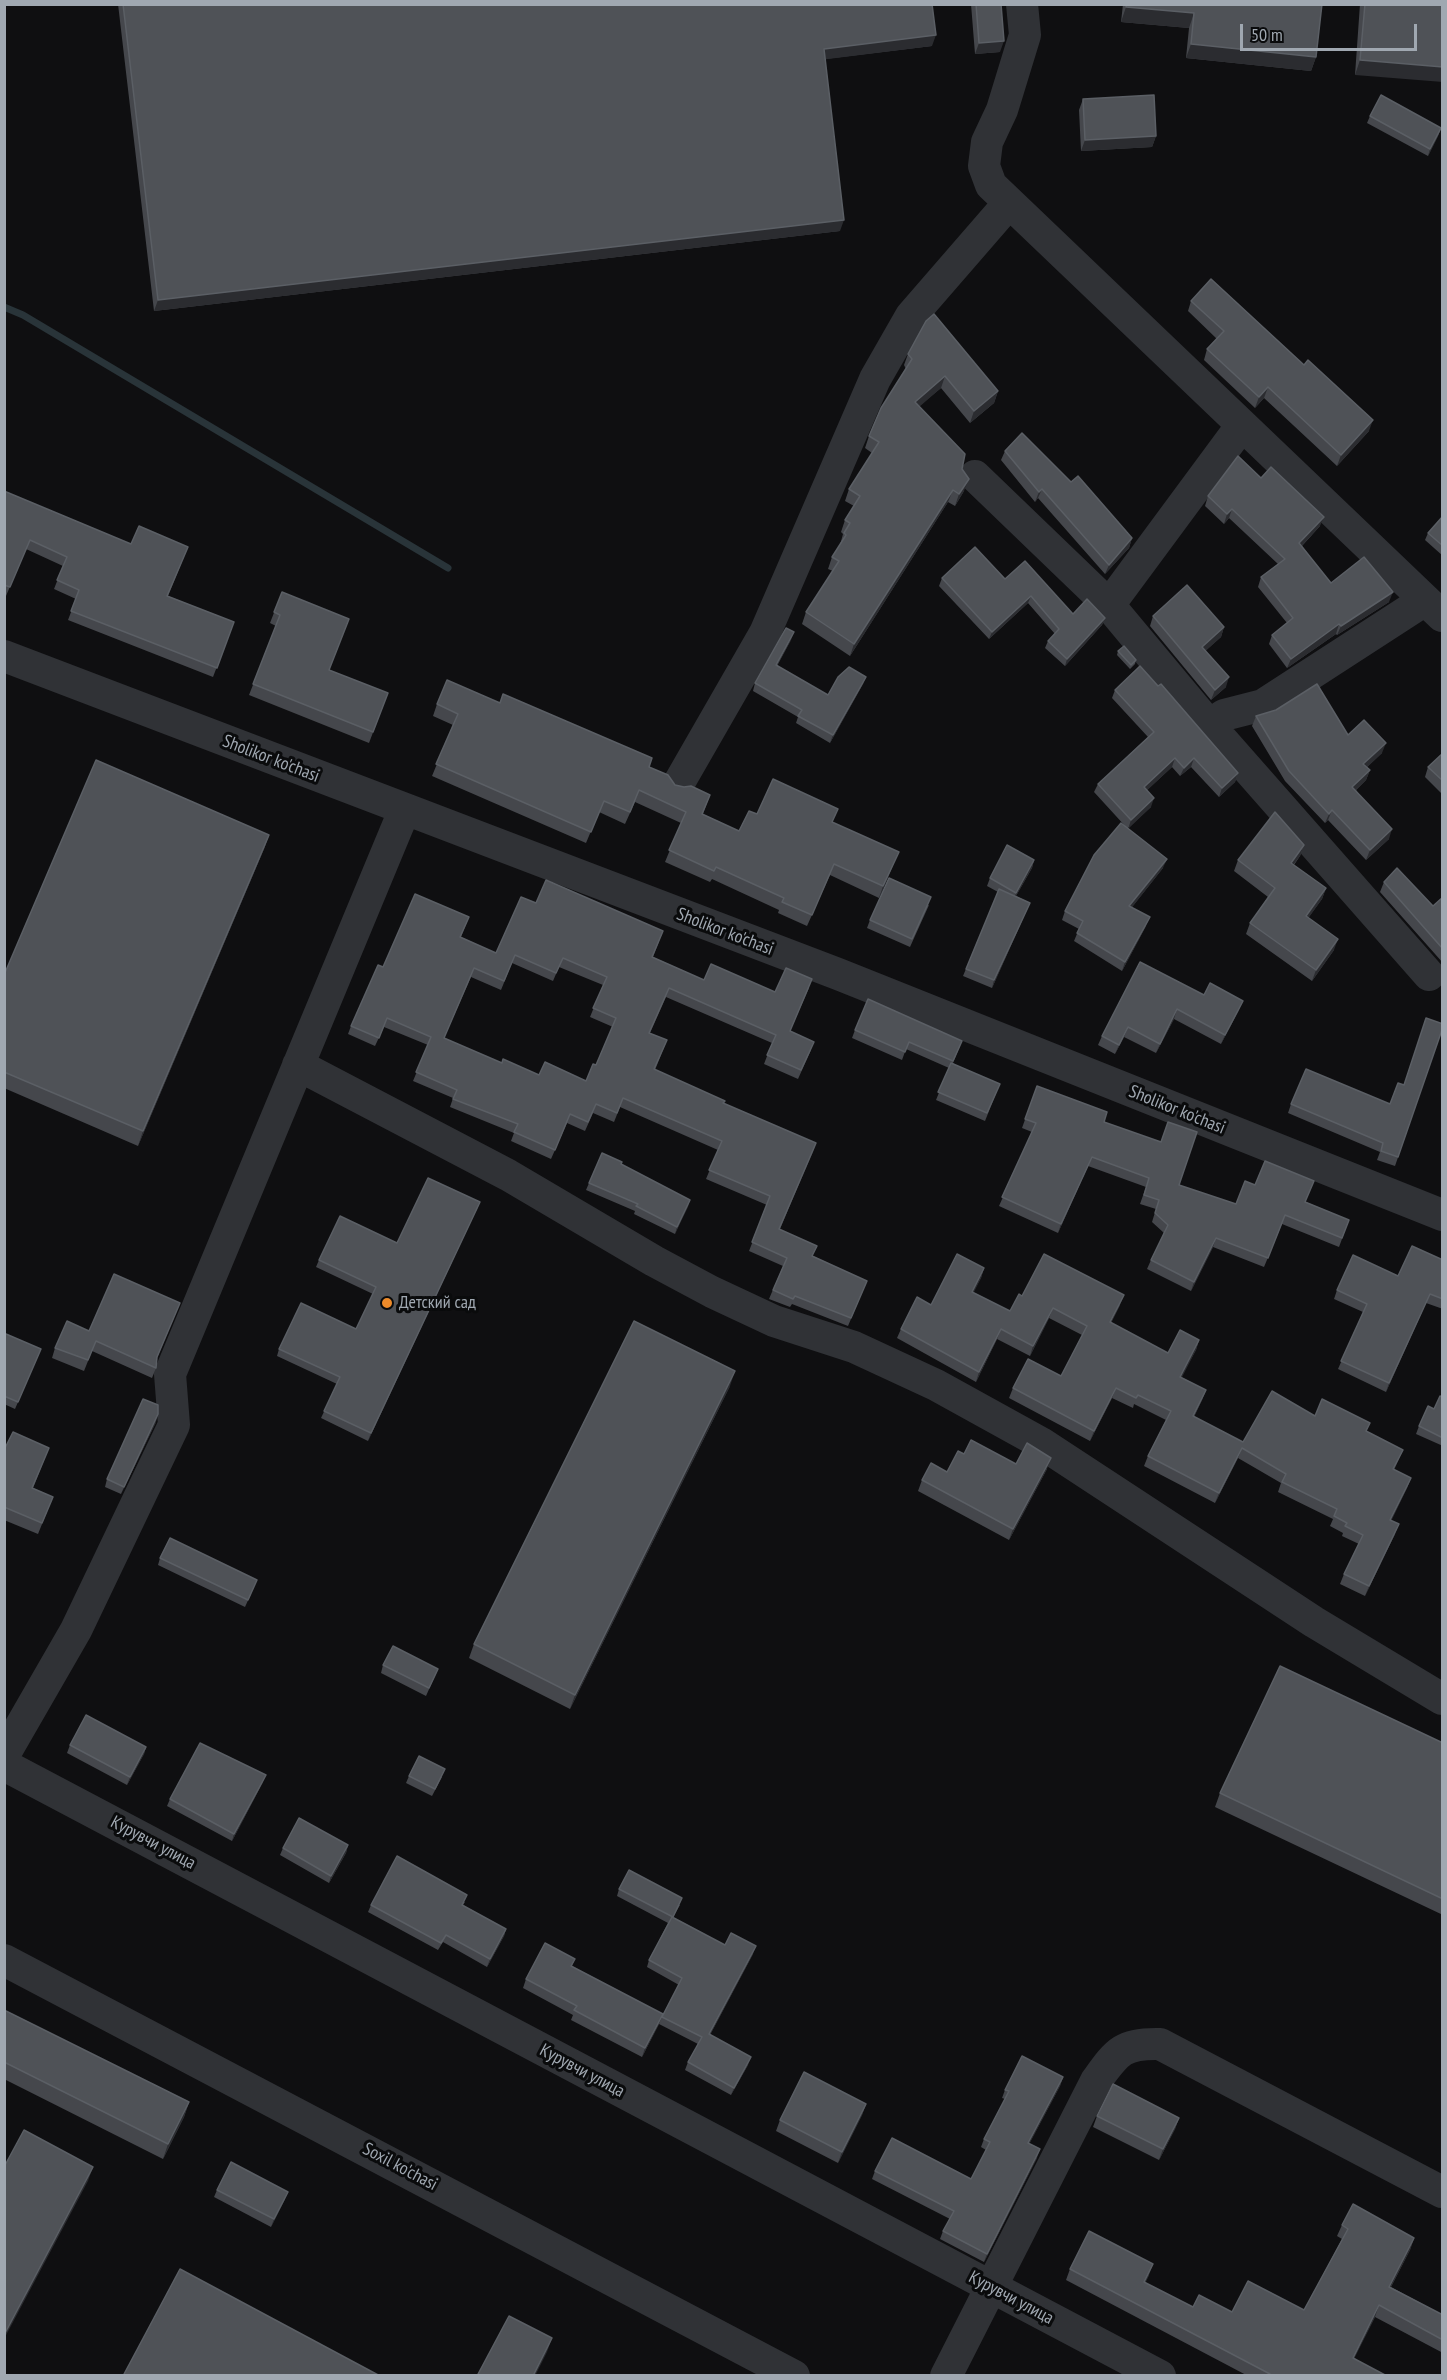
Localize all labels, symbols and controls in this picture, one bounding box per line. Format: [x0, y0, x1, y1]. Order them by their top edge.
scale bar [1243, 12, 1420, 50]
text: 50 m [1251, 23, 1283, 46]
street label: Sholikor ko'chasi [220, 731, 322, 787]
street label: Sholikor ko'chasi [674, 904, 776, 960]
street label: Sholikor ko'chasi [1126, 1081, 1228, 1139]
place label: Детский сад [399, 1292, 476, 1314]
marker: Детский сад [380, 1296, 394, 1310]
street label: Курувчи улица [107, 1812, 199, 1874]
street label: Курувчи улица [536, 2040, 628, 2102]
street label: Soxil ko'chasi [359, 2138, 441, 2196]
street label: Курувчи улица [965, 2267, 1057, 2329]

